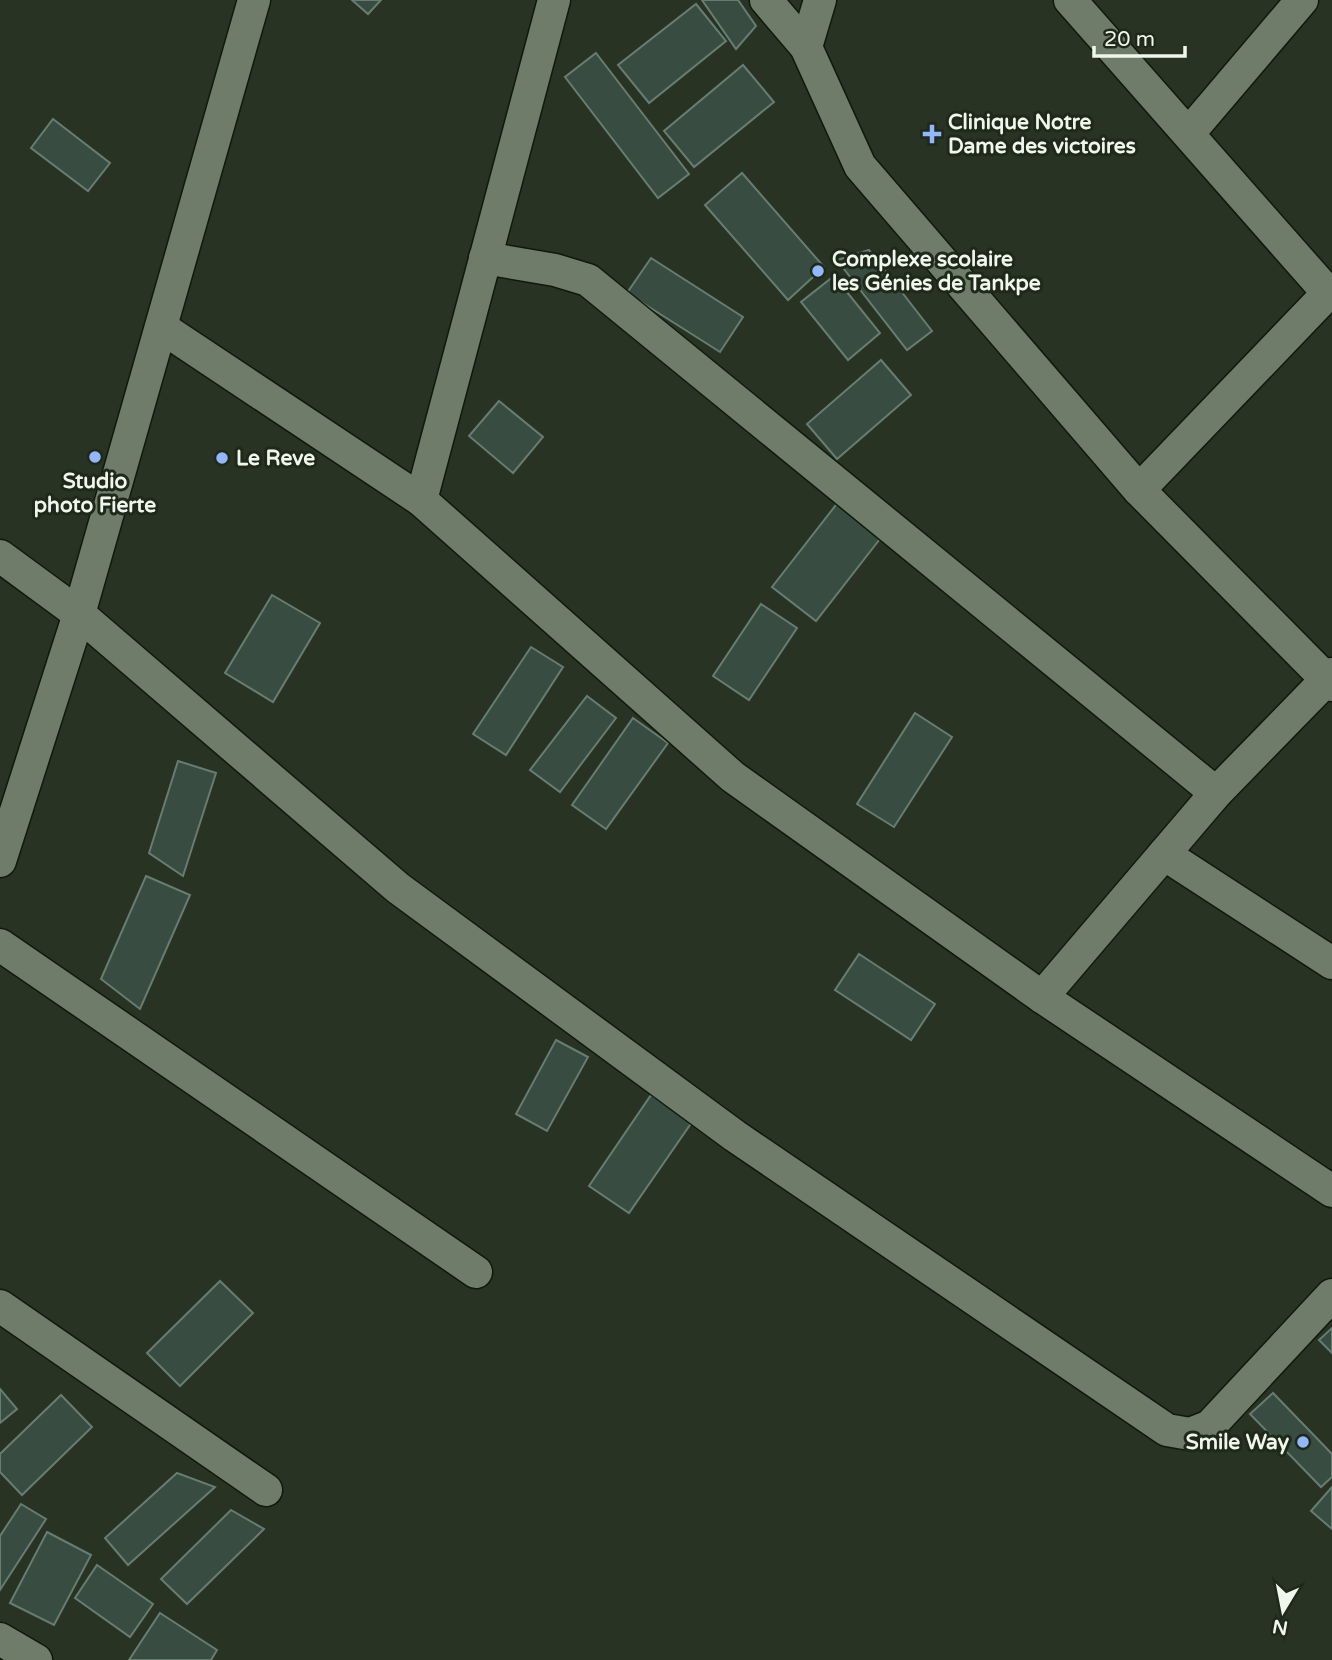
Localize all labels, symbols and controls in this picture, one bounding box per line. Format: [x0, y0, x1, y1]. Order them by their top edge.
scale bar [1094, 14, 1185, 58]
text: 20 m [1104, 27, 1155, 52]
place label: Clinique Notre Dame des victoires [948, 110, 1136, 159]
marker: Clinique Notre Dame des victoires [922, 124, 942, 144]
place label: Complexe scolaire les Génies de Tankpe [832, 247, 1041, 296]
marker: Complexe scolaire les Génies de Tankpe [810, 263, 826, 279]
place label: Le Reve [236, 446, 315, 471]
marker: Studio photo Fierte [87, 449, 103, 465]
marker: Le Reve [214, 450, 230, 466]
place label: Studio photo Fierte [34, 469, 156, 518]
place label: Smile Way [1186, 1430, 1290, 1455]
marker: Smile Way [1295, 1434, 1311, 1450]
north arrow [1248, 1576, 1318, 1646]
text: N [1271, 1615, 1290, 1639]

